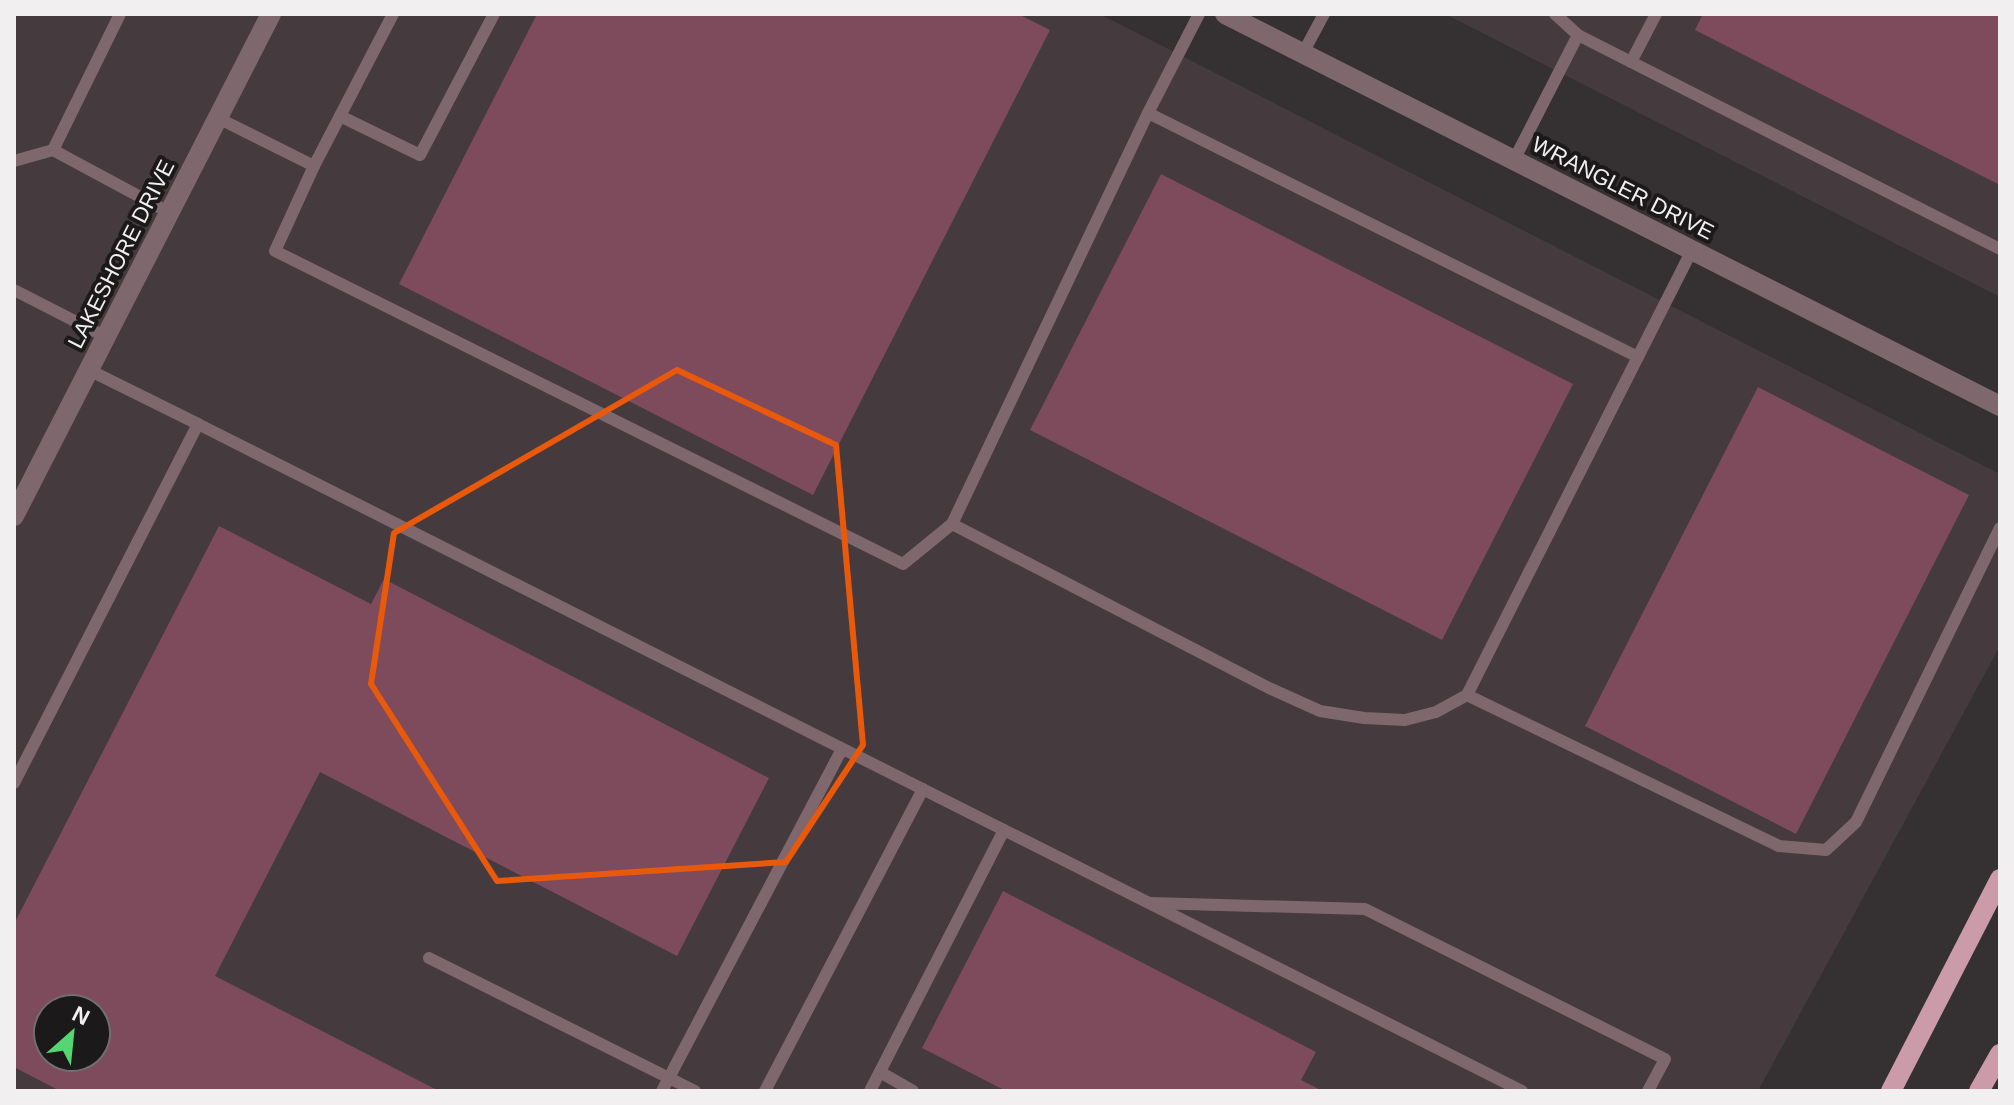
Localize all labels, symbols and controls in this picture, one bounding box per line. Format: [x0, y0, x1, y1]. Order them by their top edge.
street label: WRANGLER DRIVE [1528, 131, 1718, 245]
street label: LAKESHORE DRIVE [63, 156, 179, 352]
north arrow [32, 993, 112, 1073]
text: N [68, 1001, 94, 1030]

